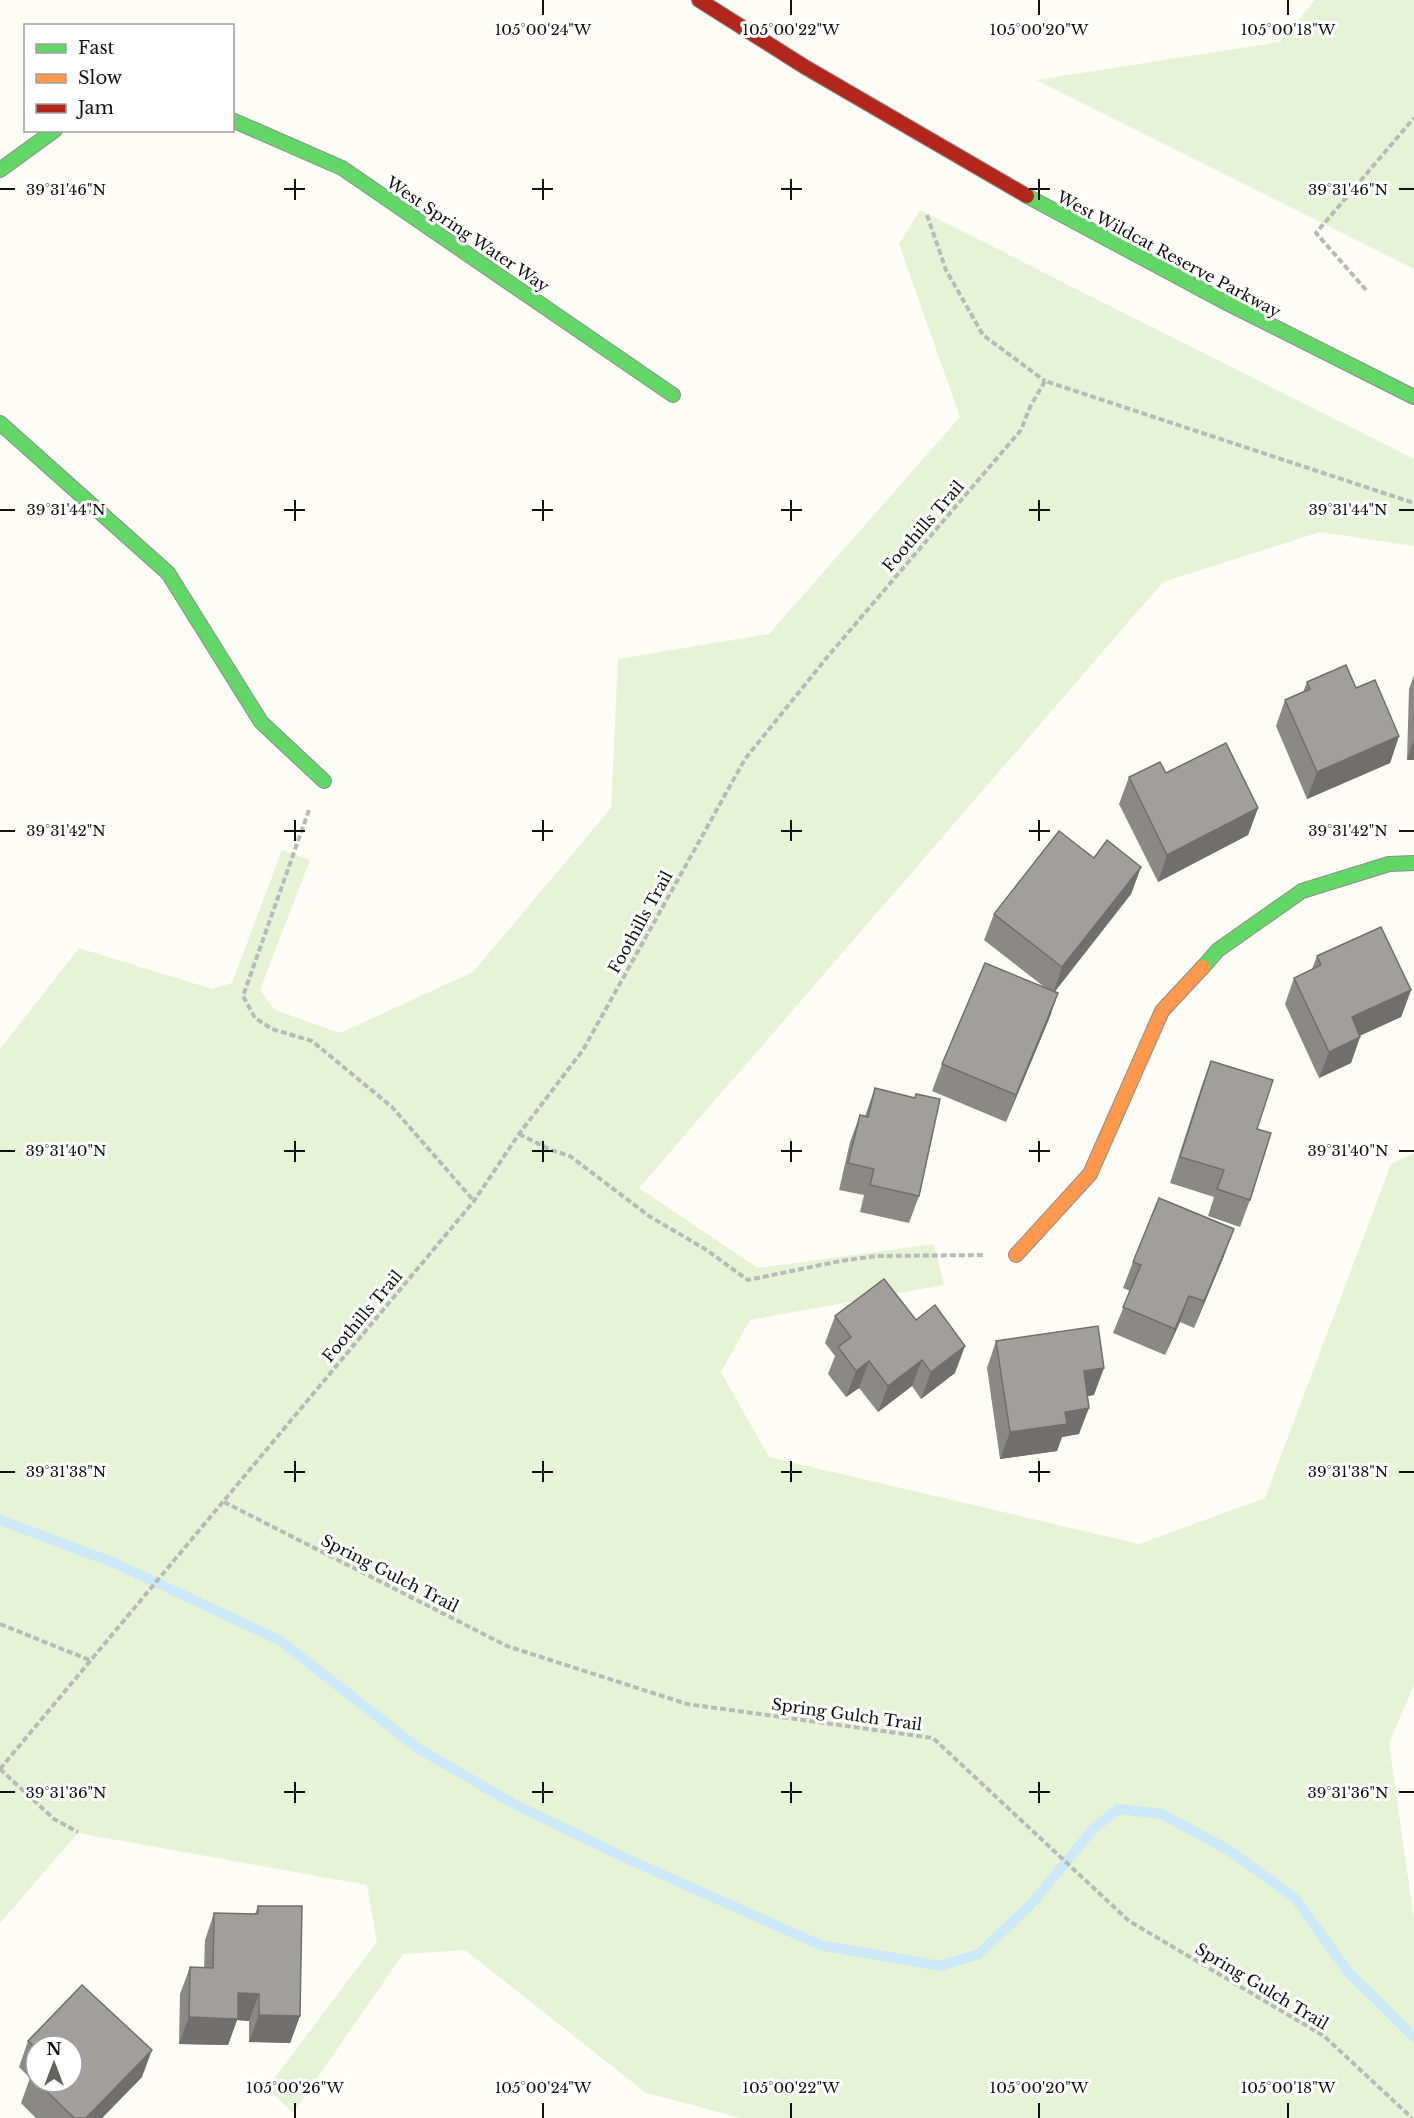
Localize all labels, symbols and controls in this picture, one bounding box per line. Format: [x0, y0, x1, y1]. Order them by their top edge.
text: 105°00'24"W [495, 20, 592, 39]
text: 105°00'22"W [742, 20, 840, 39]
text: 105°00'20"W [990, 20, 1089, 39]
text: 105°00'18"W [1241, 20, 1336, 39]
legend [24, 24, 234, 132]
text: Fast [78, 37, 115, 59]
text: Slow [78, 67, 123, 89]
text: Jam [76, 97, 114, 119]
street label: West Spring Water Way [382, 171, 554, 296]
text: 39°31'46"N [26, 180, 106, 199]
text: 39°31'46"N [1308, 180, 1388, 199]
street label: West Wildcat Reserve Parkway [1053, 186, 1285, 322]
street label: Foothills Trail [878, 476, 968, 576]
text: 39°31'44"N [27, 500, 106, 519]
text: 39°31'44"N [1309, 500, 1388, 519]
text: 39°31'42"N [26, 821, 106, 840]
text: 39°31'42"N [1308, 821, 1388, 840]
street label: Foothills Trail [604, 867, 676, 977]
text: 39°31'40"N [25, 1141, 107, 1160]
text: 39°31'40"N [1307, 1141, 1389, 1160]
street label: Foothills Trail [318, 1266, 406, 1366]
text: 39°31'38"N [26, 1462, 106, 1481]
text: 39°31'38"N [1308, 1462, 1388, 1481]
street label: Spring Gulch Trail [318, 1530, 462, 1616]
street label: Spring Gulch Trail [771, 1694, 923, 1734]
text: 39°31'36"N [25, 1783, 107, 1802]
text: 39°31'36"N [1307, 1783, 1389, 1802]
street label: Spring Gulch Trail [1192, 1938, 1332, 2034]
north arrow [24, 2034, 84, 2094]
text: N [46, 2039, 62, 2059]
text: 105°00'26"W [246, 2078, 344, 2097]
text: 105°00'24"W [495, 2078, 592, 2097]
text: 105°00'22"W [742, 2078, 840, 2097]
text: 105°00'20"W [990, 2078, 1089, 2097]
text: 105°00'18"W [1241, 2078, 1336, 2097]

